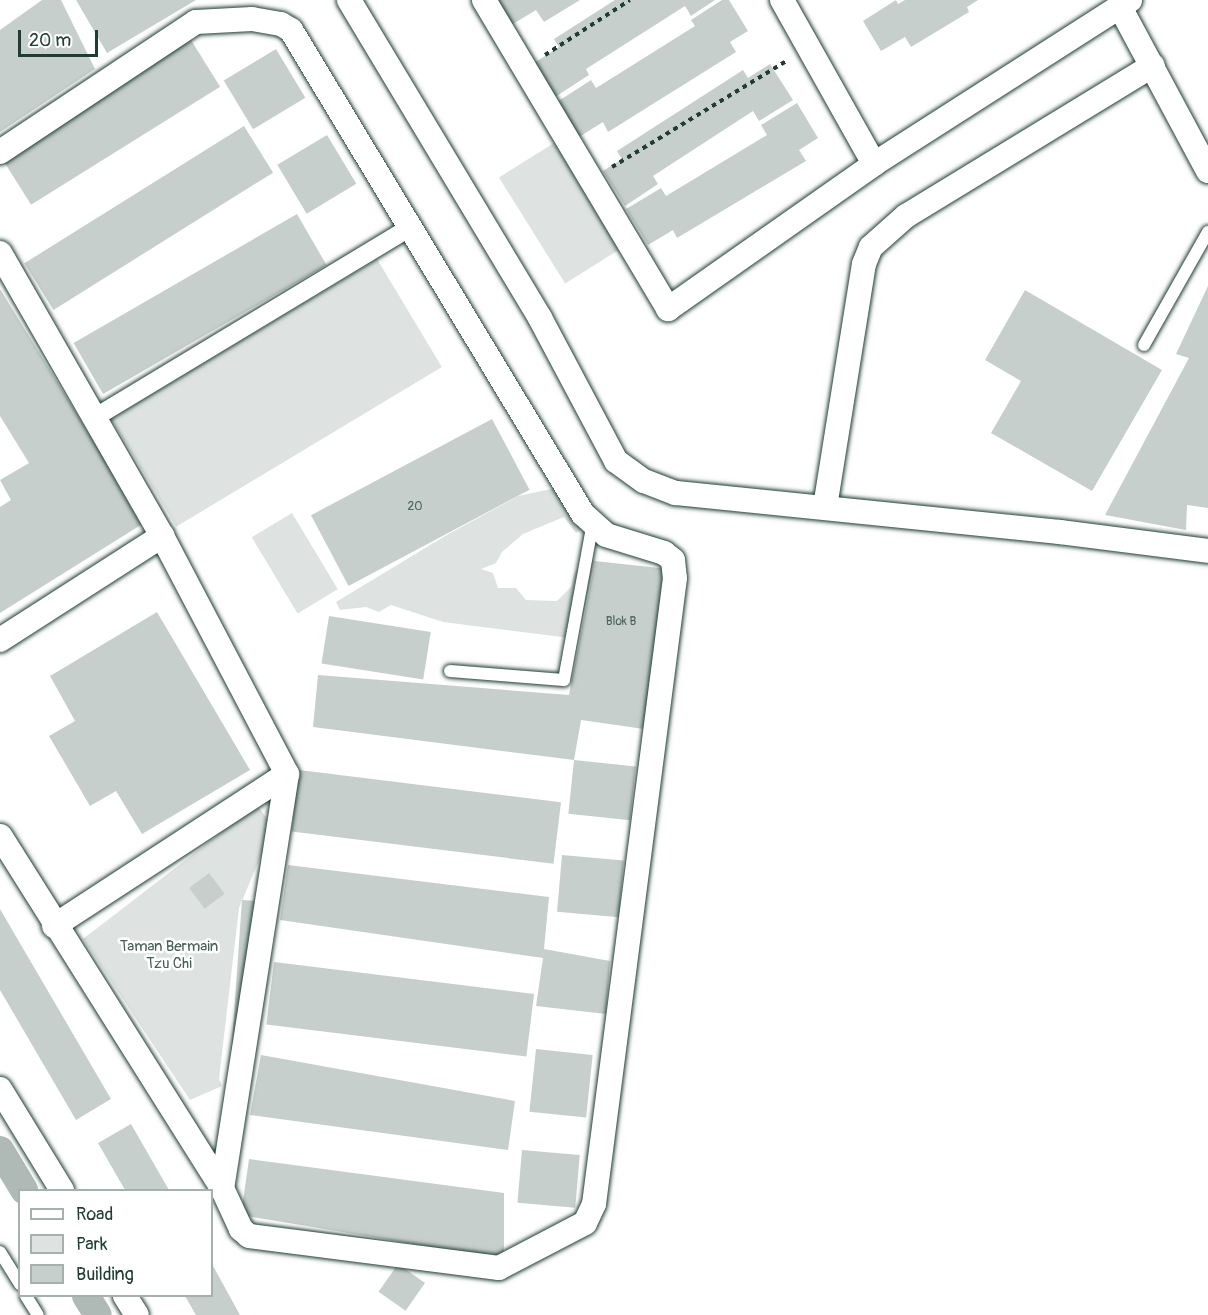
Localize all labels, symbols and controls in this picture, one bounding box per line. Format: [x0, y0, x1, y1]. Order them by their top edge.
scale bar [21, 18, 100, 56]
text: 20 m [29, 29, 71, 52]
house number: 20 [408, 500, 422, 514]
house number: Blok B [606, 615, 636, 629]
park label: Taman Bermain Tzu Chi [120, 937, 218, 972]
legend [18, 1189, 213, 1297]
text: Road [76, 1203, 113, 1226]
text: Park [76, 1233, 108, 1256]
text: Building [76, 1263, 134, 1286]

